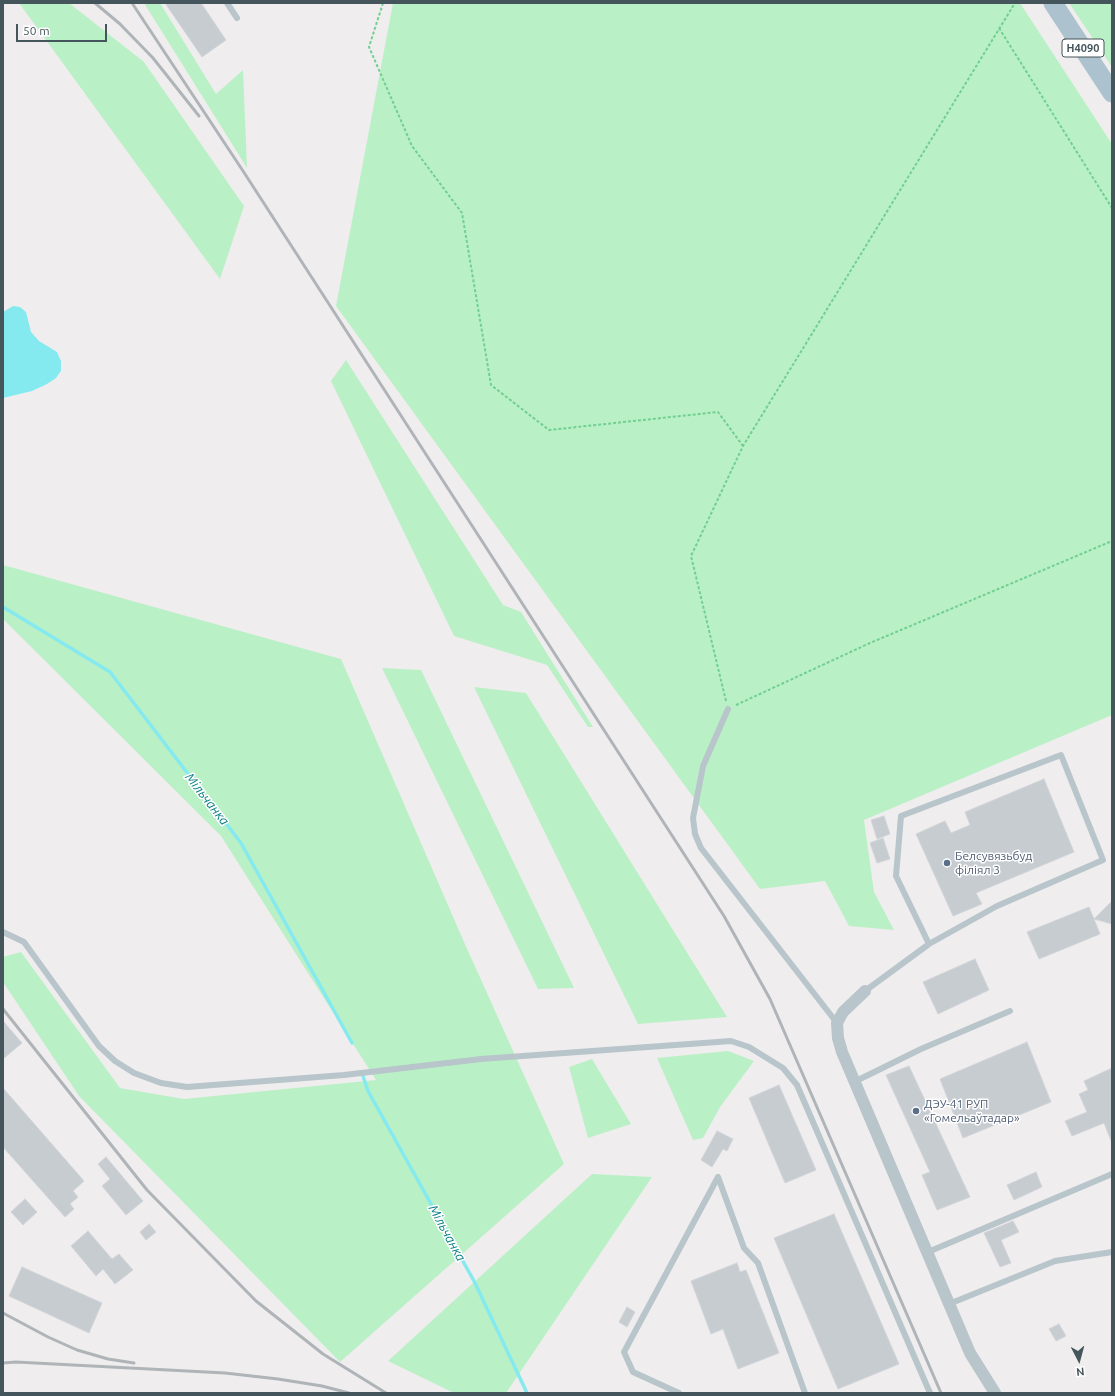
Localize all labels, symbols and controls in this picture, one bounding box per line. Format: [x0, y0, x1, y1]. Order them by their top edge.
scale bar [18, 16, 109, 42]
text: 50 m [23, 24, 50, 37]
road number: Н4090 [1062, 39, 1104, 57]
water label: Мільчанка [182, 770, 232, 828]
place label: Белсувязьбуд філіял 3 [955, 849, 1032, 877]
marker: Белсувязьбуд філіял 3 [942, 858, 952, 868]
place label: ДЭУ-41 РУП «Гомельаўтадар» [924, 1097, 1020, 1125]
marker: ДЭУ-41 РУП «Гомельаўтадар» [911, 1106, 921, 1116]
water label: Мільчанка [425, 1202, 469, 1264]
north arrow [1059, 1340, 1099, 1380]
text: N [1076, 1366, 1085, 1378]

